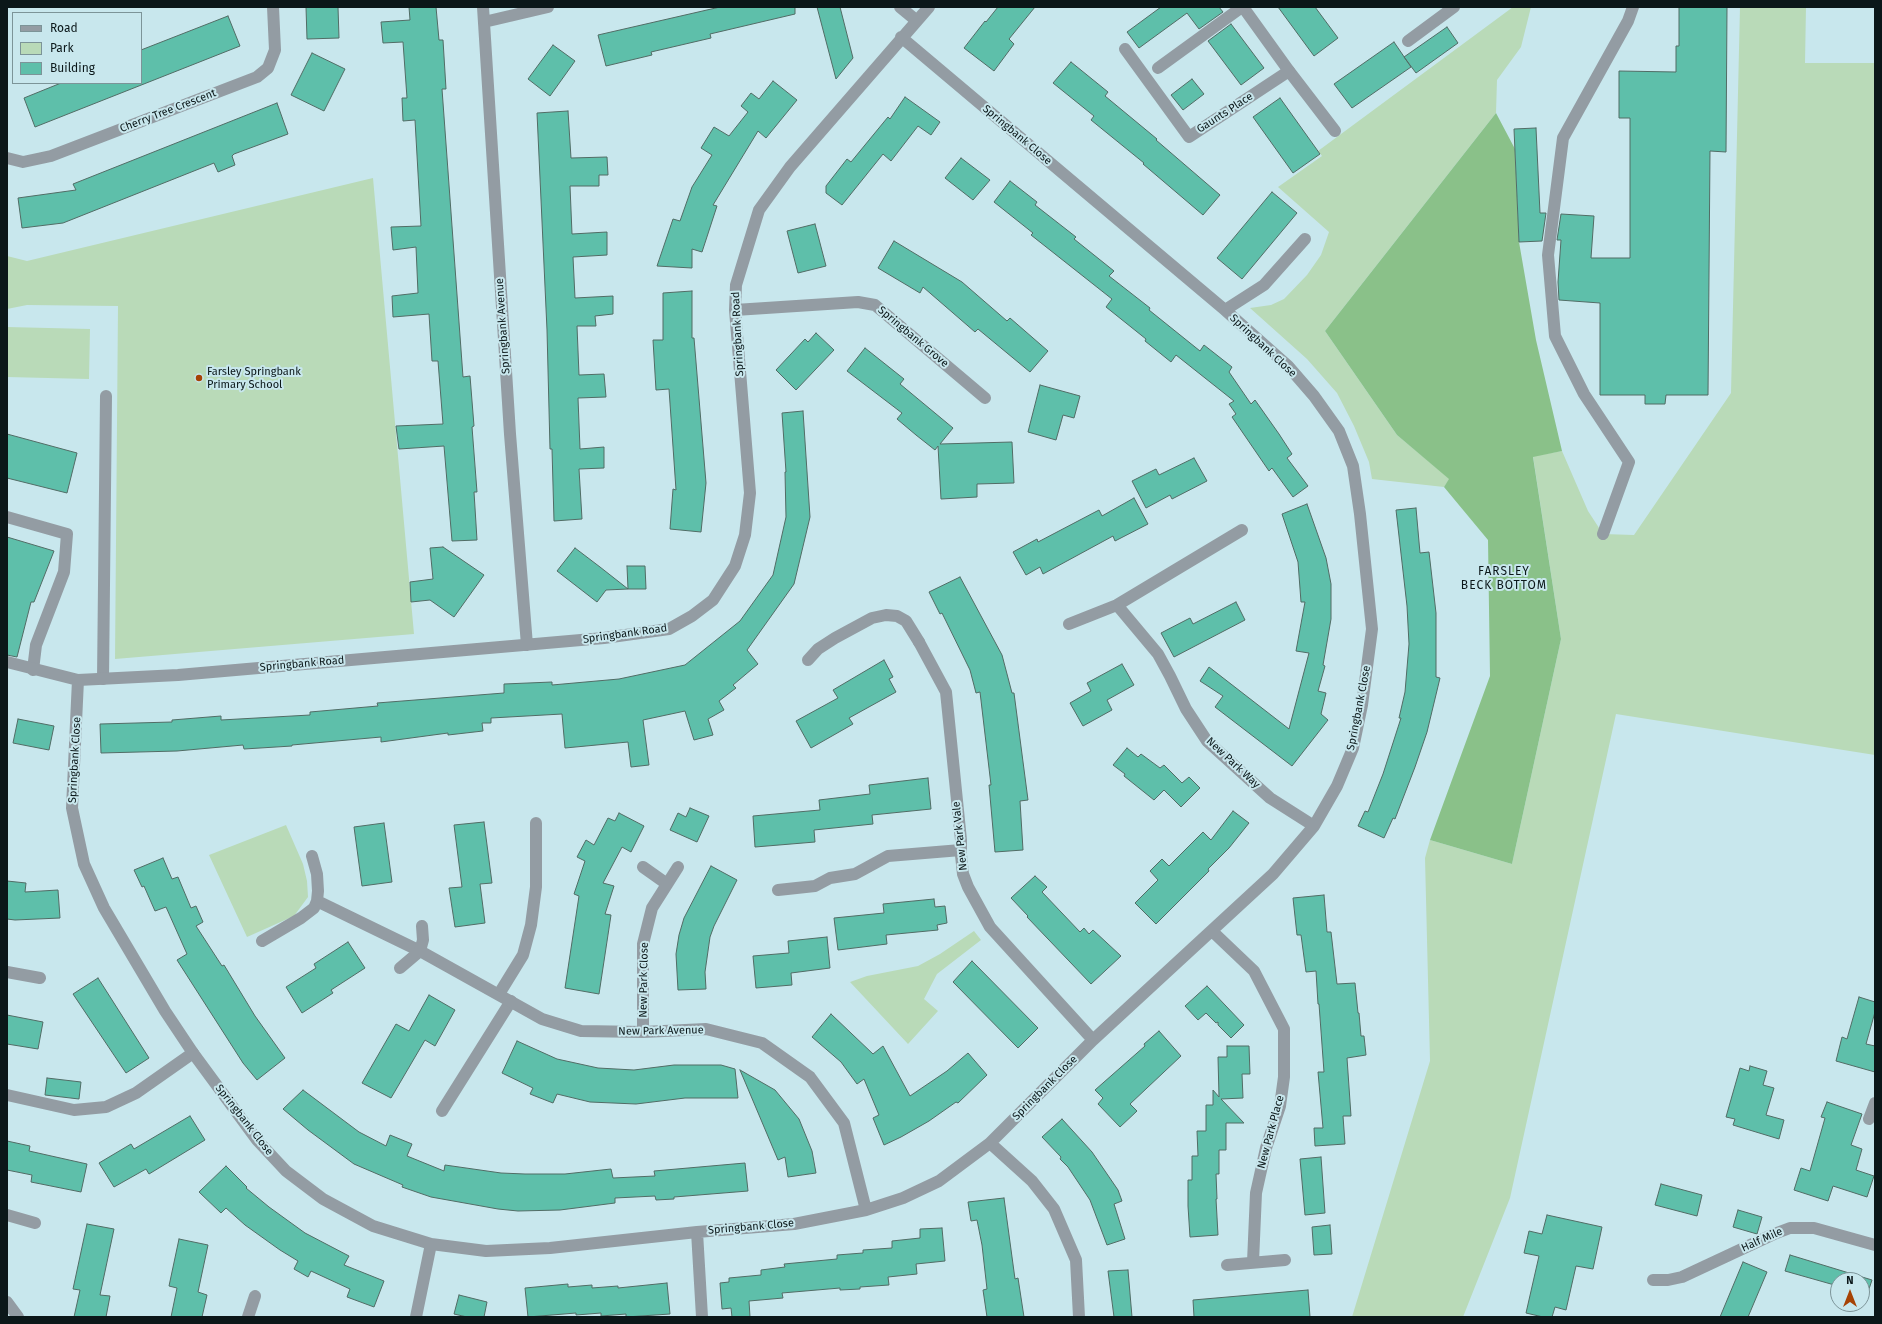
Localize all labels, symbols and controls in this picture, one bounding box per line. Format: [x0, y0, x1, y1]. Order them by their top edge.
legend [12, 12, 142, 84]
text: Road [50, 21, 78, 35]
text: Park [50, 41, 74, 55]
text: Building [50, 61, 95, 75]
street label: Cherry Tree Crescent [118, 87, 218, 135]
street label: Gaunts Place [1194, 90, 1256, 136]
street label: Springbank Close [980, 102, 1054, 168]
street label: Springbank Avenue [493, 278, 513, 374]
street label: Springbank Road [729, 291, 747, 377]
street label: Springbank Grove [875, 304, 951, 370]
street label: Springbank Close [1227, 312, 1299, 380]
place label: Farsley Springbank Primary School [207, 365, 301, 391]
marker: Farsley Springbank Primary School [194, 373, 204, 383]
district label: FARSLEY BECK BOTTOM [1461, 565, 1547, 593]
street label: Springbank Road [582, 622, 668, 646]
street label: Springbank Road [259, 654, 345, 674]
street label: Springbank Close [1344, 664, 1374, 752]
street label: Springbank Close [66, 717, 84, 803]
street label: New Park Way [1203, 735, 1263, 791]
street label: New Park Vale [950, 801, 970, 871]
street label: New Park Close [637, 942, 651, 1018]
street label: New Park Avenue [618, 1024, 704, 1038]
street label: Springbank Close [1010, 1053, 1080, 1123]
street label: Springbank Close [212, 1082, 276, 1158]
street label: New Park Place [1255, 1094, 1287, 1170]
street label: Springbank Close [707, 1217, 795, 1237]
street label: Half Mile [1739, 1225, 1785, 1255]
north arrow [1830, 1272, 1870, 1312]
text: N [1846, 1274, 1854, 1287]

